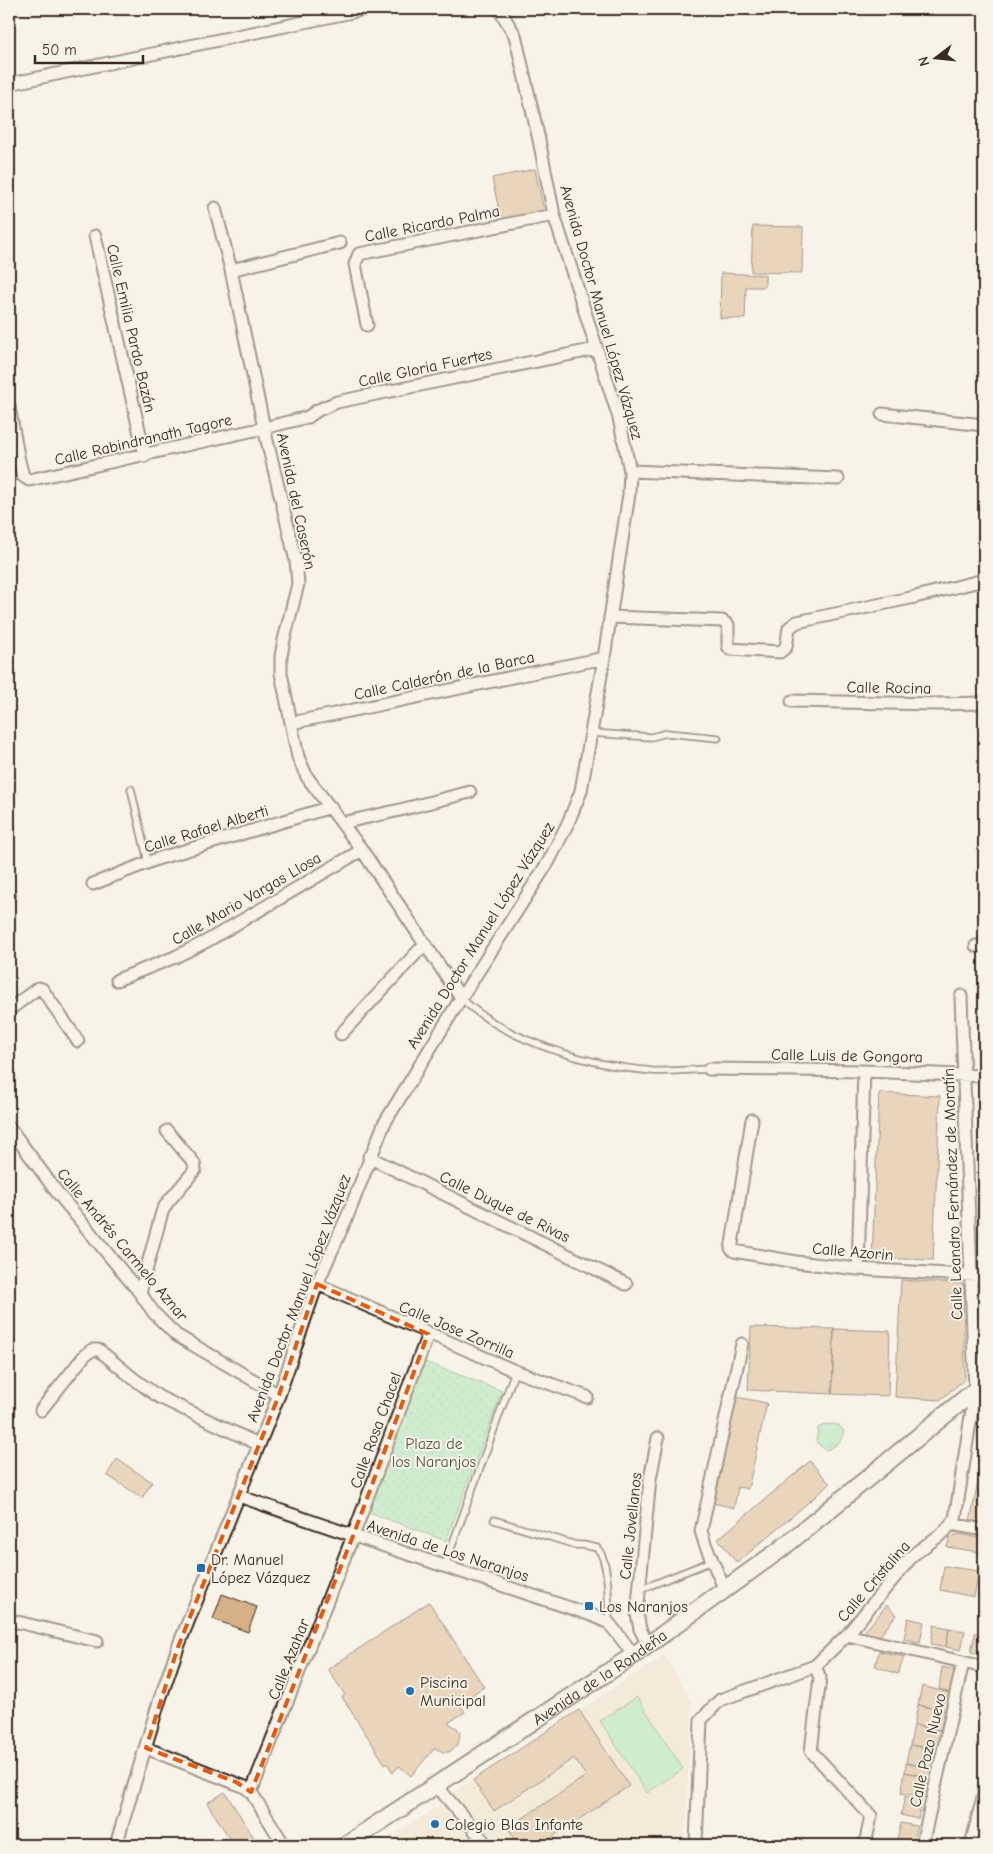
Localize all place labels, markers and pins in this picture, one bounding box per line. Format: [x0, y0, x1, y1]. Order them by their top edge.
place label: Dr. Manuel López Vázquez [211, 1551, 310, 1587]
marker: Dr. Manuel López Vázquez [195, 1562, 207, 1574]
place label: Los Naranjos [599, 1598, 688, 1616]
marker: Los Naranjos [583, 1600, 595, 1612]
place label: Piscina Municipal [420, 1674, 486, 1710]
marker: Piscina Municipal [404, 1685, 416, 1697]
place label: Colegio Blas Infante [445, 1816, 583, 1834]
marker: Colegio Blas Infante [429, 1818, 441, 1830]

